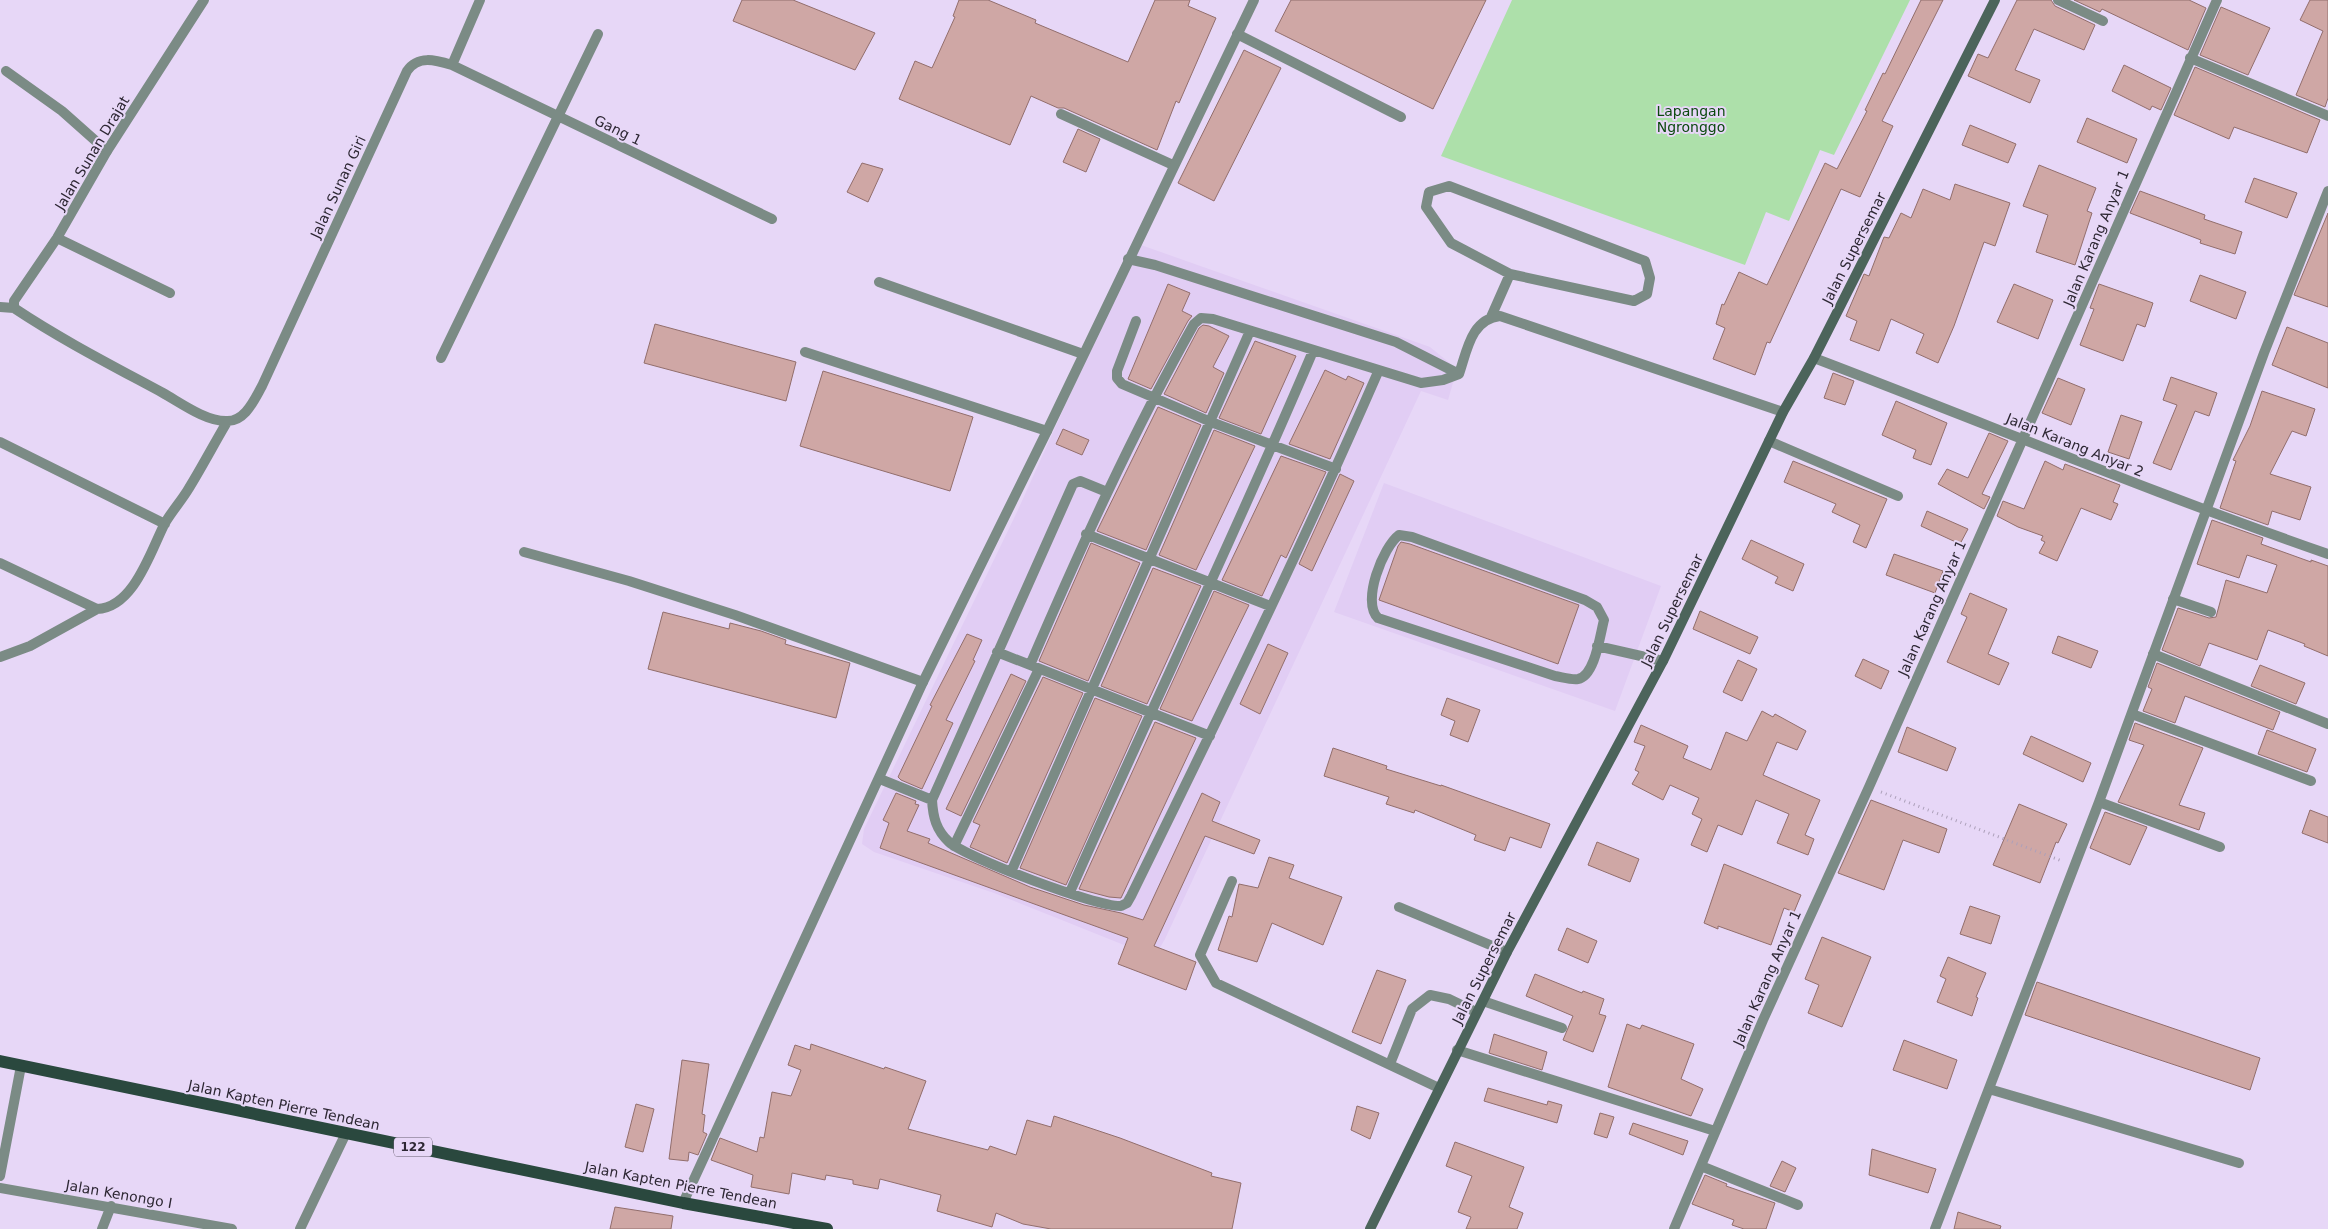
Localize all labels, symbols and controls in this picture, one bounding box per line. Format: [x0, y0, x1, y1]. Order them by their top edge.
street label: Jalan Sunan Drajat [51, 93, 133, 214]
park label: Lapangan Ngronggo [1656, 103, 1726, 135]
street label: Gang 1 [592, 112, 644, 148]
street label: Jalan Sunan Giri [307, 133, 369, 242]
street label: Jalan Karang Anyar 1 [2060, 167, 2132, 310]
street label: Jalan Supersemar [1818, 189, 1889, 308]
street label: Jalan Karang Anyar 2 [2003, 410, 2146, 480]
street label: Jalan Karang Anyar 1 [1894, 538, 1969, 679]
street label: Jalan Supersemar [1637, 551, 1706, 670]
street label: Jalan Karang Anyar 1 [1729, 908, 1804, 1049]
street label: Jalan Supersemar [1448, 909, 1519, 1028]
street label: Jalan Kapten Pierre Tendean [186, 1077, 381, 1133]
road number: 122 [394, 1138, 432, 1156]
street label: Jalan Kapten Pierre Tendean [582, 1158, 779, 1212]
street label: Jalan Kenongo I [63, 1177, 174, 1211]

